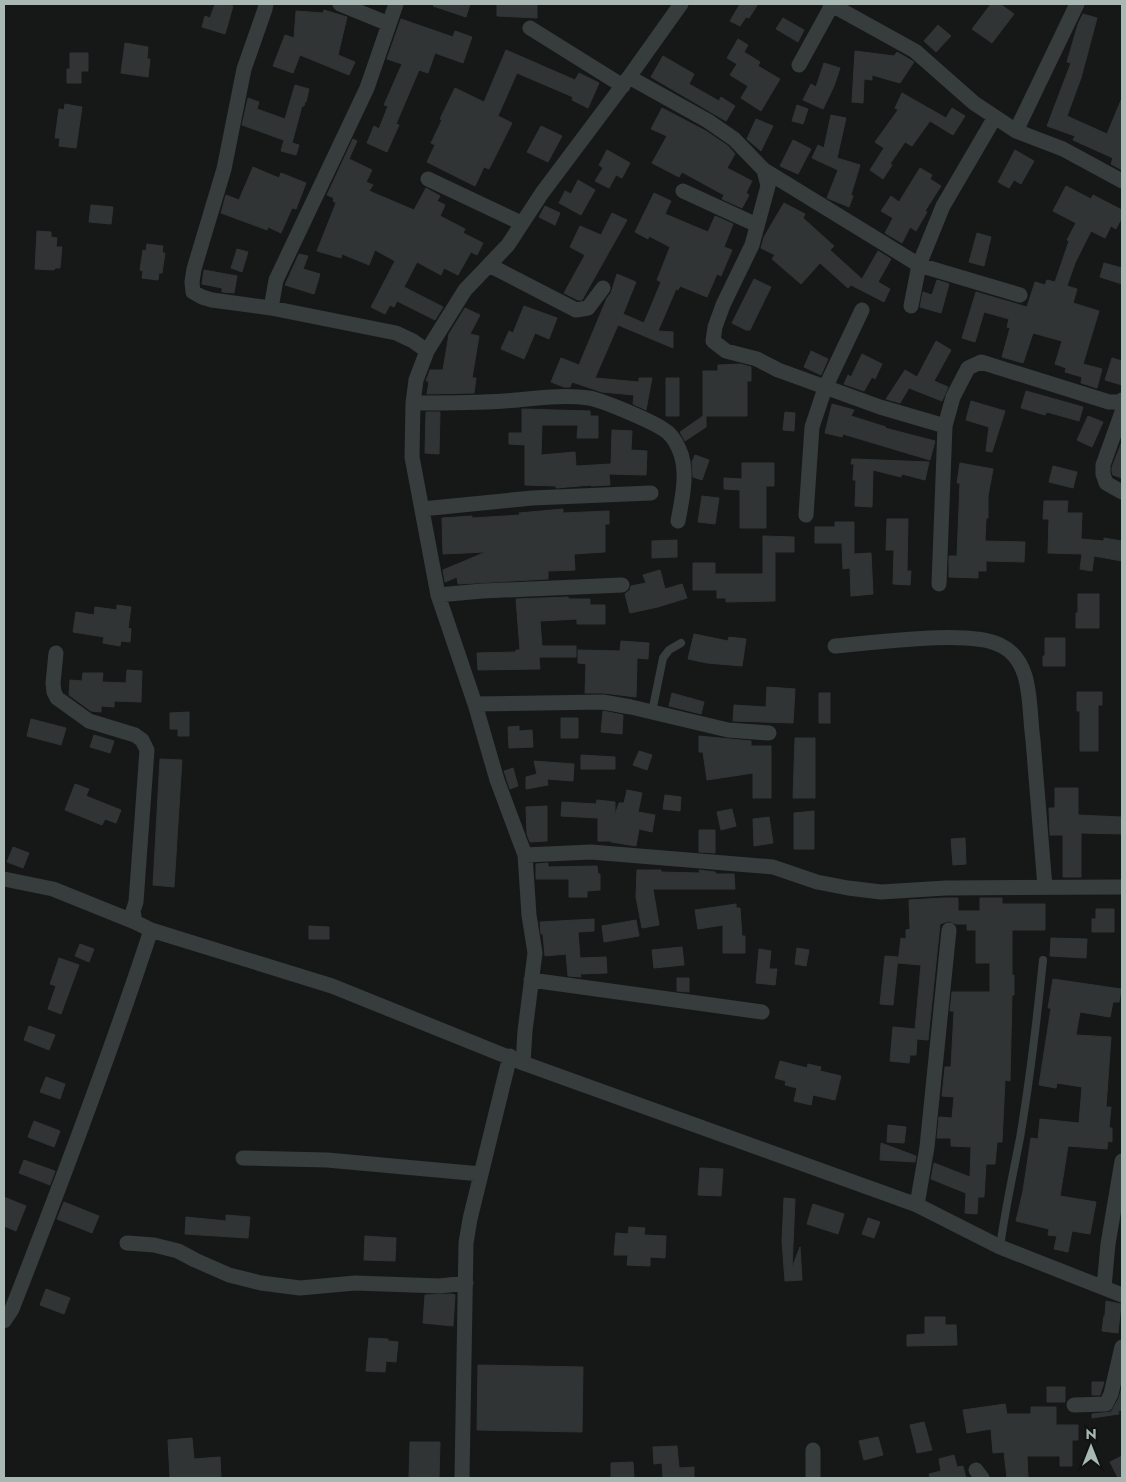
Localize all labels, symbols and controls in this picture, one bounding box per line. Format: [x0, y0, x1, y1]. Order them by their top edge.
north arrow [1066, 1422, 1116, 1472]
text: N [1085, 1424, 1097, 1444]

